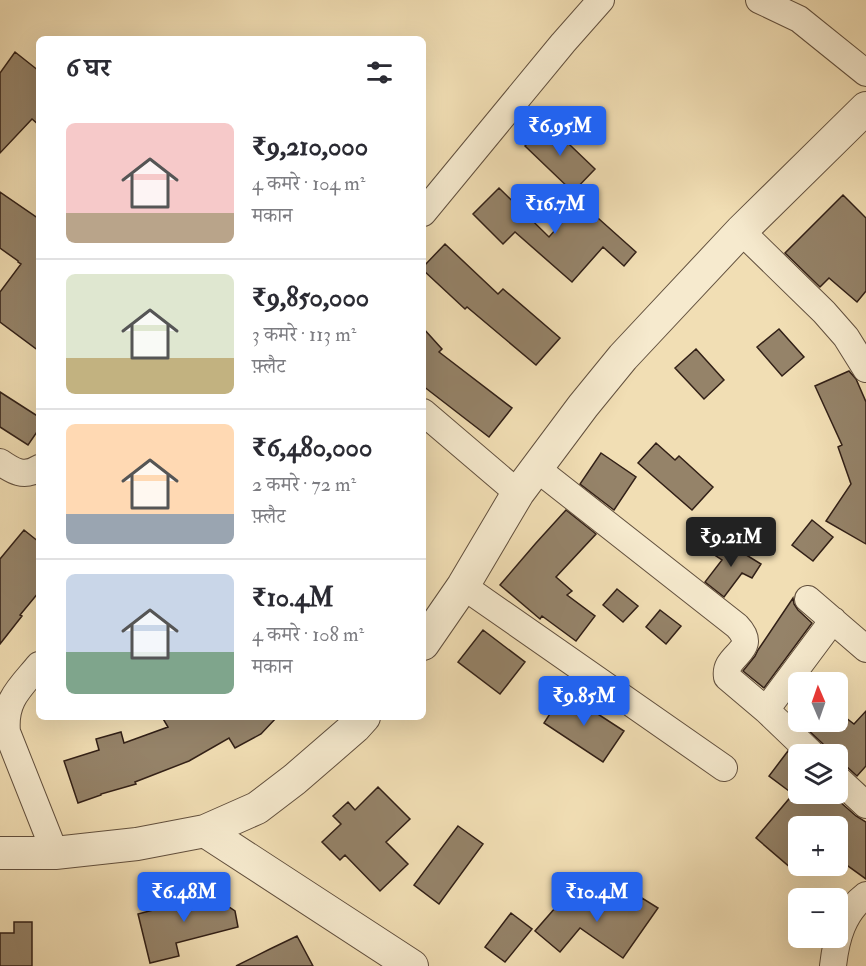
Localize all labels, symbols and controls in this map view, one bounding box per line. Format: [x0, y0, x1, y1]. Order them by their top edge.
text: 6 घर [66, 52, 110, 84]
icon: filters [363, 56, 396, 89]
pin: ₹6.95M [511, 106, 609, 157]
text: ₹6.95M [528, 113, 592, 138]
text: ₹9,210,000 [252, 131, 368, 163]
icon: home [114, 147, 186, 219]
text: 4 कमरे · 104 m² [252, 171, 366, 196]
pin: ₹16.7M [506, 184, 604, 235]
text: ₹16.7M [525, 191, 585, 216]
text: मकान [252, 203, 293, 228]
text: ₹9,850,000 [252, 282, 369, 314]
icon: home [114, 298, 186, 370]
text: 3 कमरे · 113 m² [252, 322, 356, 347]
text: फ़्लैट [252, 354, 285, 379]
text: ₹6,480,000 [252, 432, 372, 464]
icon: home [114, 448, 186, 520]
text: 2 कमरे · 72 m² [252, 472, 356, 497]
text: फ़्लैट [252, 504, 285, 529]
pin: ₹9.21M [682, 517, 780, 568]
text: ₹9.21M [700, 524, 762, 549]
text: ₹10.4M [252, 582, 334, 614]
icon: home [114, 598, 186, 670]
text: 4 कमरे · 108 m² [252, 622, 364, 647]
text: मकान [252, 654, 293, 679]
north arrow [788, 672, 848, 732]
map controls [788, 672, 848, 948]
pin: ₹9.85M [535, 676, 633, 727]
text: ₹9.85M [553, 683, 615, 708]
button: layers [788, 744, 848, 804]
button: + [788, 816, 848, 876]
pin: ₹6.48M [135, 872, 233, 923]
pin: ₹10.4M [548, 872, 646, 923]
text: ₹6.48M [151, 879, 217, 904]
text: ₹10.4M [566, 879, 628, 904]
button: − [788, 888, 848, 948]

